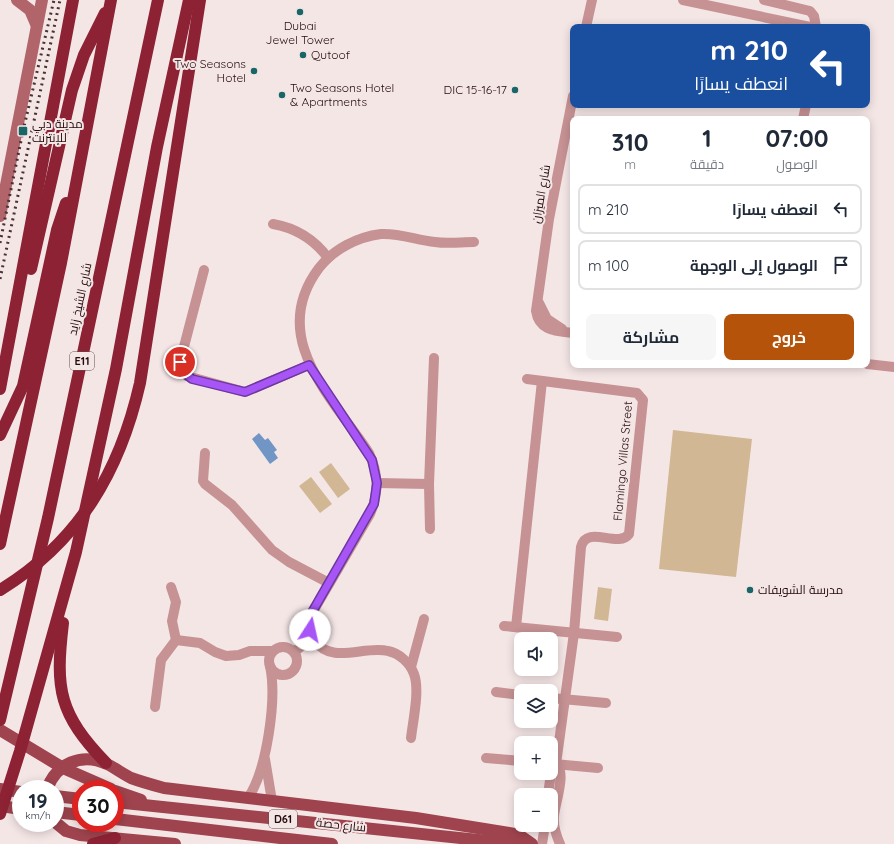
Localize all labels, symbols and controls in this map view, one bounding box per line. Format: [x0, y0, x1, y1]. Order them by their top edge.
marker: Dubai Jewel Tower [295, 7, 305, 17]
place label: Dubai Jewel Tower [266, 18, 335, 47]
text: 210 m [710, 32, 788, 67]
icon: left [802, 40, 854, 92]
place label: Qutoof [311, 47, 351, 62]
marker: Qutoof [298, 50, 308, 60]
place label: Two Seasons Hotel [174, 56, 246, 85]
marker: Two Seasons Hotel [249, 66, 259, 76]
text: انعطف يسارًا [694, 72, 788, 95]
place label: Two Seasons Hotel & Apartments [290, 80, 394, 109]
place label: DIC 15-16-17 [444, 82, 507, 97]
marker: DIC 15-16-17 [510, 85, 520, 95]
marker: Two Seasons Hotel & Apartments [277, 90, 287, 100]
place label: مدينة دبي للإنترنت [32, 116, 83, 145]
text: 1 [702, 123, 712, 153]
text: 07:00 [765, 123, 828, 153]
marker: مدينة دبي للإنترنت [17, 125, 29, 137]
text: 310 [612, 127, 649, 157]
text: m [624, 156, 636, 172]
text: دقيقة [690, 156, 724, 172]
text: الوصول [776, 156, 818, 172]
street label: شارع الميزان [528, 163, 554, 225]
icon: left [830, 198, 852, 220]
text: 210 m [588, 200, 629, 219]
text: انعطف يسارًا [732, 200, 818, 219]
icon: arrive [830, 254, 852, 276]
text: 100 m [588, 256, 629, 275]
text: الوصول إلى الوجهة [690, 256, 818, 275]
street label: شارع الشيخ زايد [65, 261, 96, 337]
button: مشاركة [586, 314, 716, 360]
button: خروج [724, 314, 854, 360]
pin [163, 345, 197, 379]
icon: arrive [169, 351, 191, 373]
road number: E11 [70, 352, 94, 370]
street label: Flamingo Villas Street [610, 400, 635, 521]
place label: مدرسة الشويفات [758, 582, 843, 597]
marker: مدرسة الشويفات [745, 585, 755, 595]
position arrow [289, 609, 331, 651]
map controls [514, 632, 558, 832]
button: sound [514, 632, 558, 676]
button: layers [514, 684, 558, 728]
button: + [514, 736, 558, 780]
speed limit sign: 30 [72, 780, 124, 832]
text: 19 [28, 788, 48, 813]
button: − [514, 788, 558, 832]
text: km/h [25, 809, 51, 822]
road number: D61 [269, 810, 297, 828]
street label: شارع حصة [315, 814, 367, 836]

